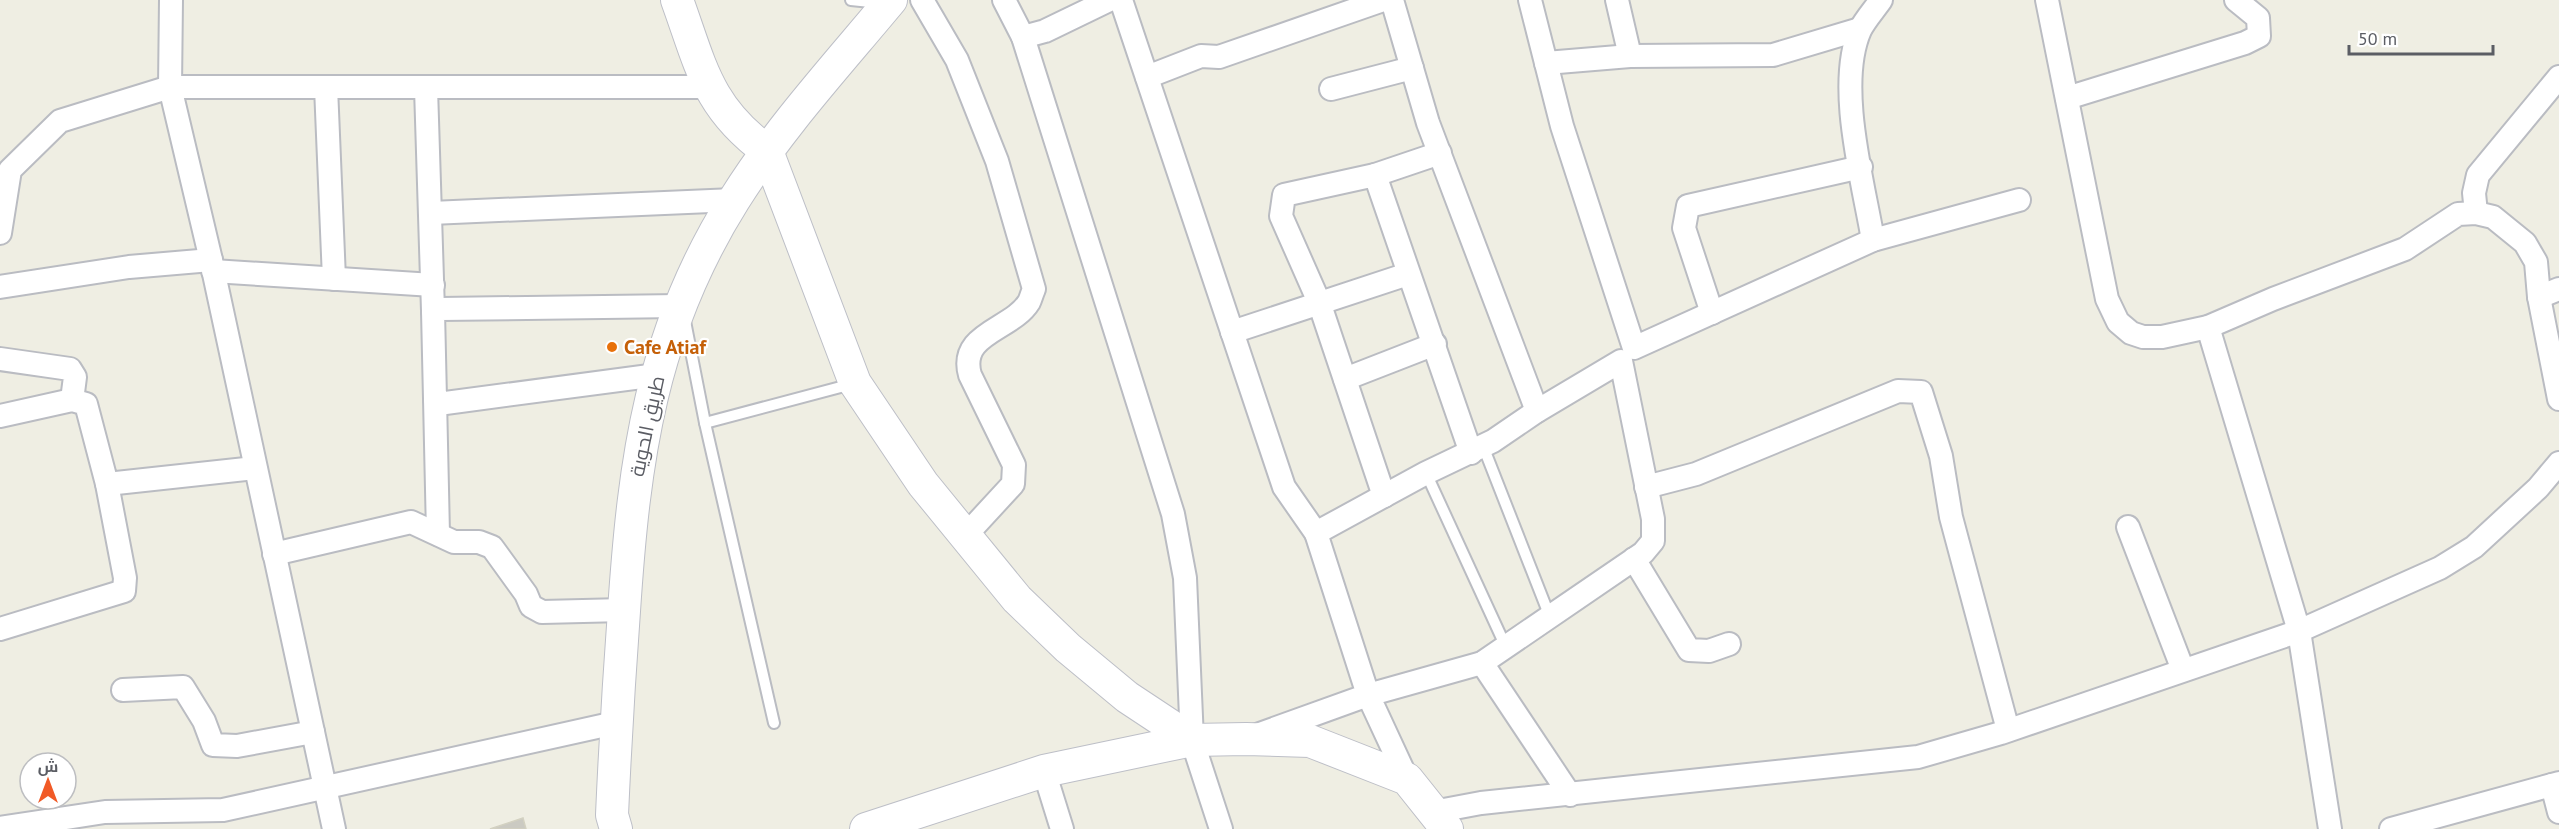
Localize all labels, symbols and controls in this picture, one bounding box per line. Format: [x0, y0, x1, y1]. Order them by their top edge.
scale bar [2349, 18, 2493, 56]
text: 50 m [2358, 27, 2397, 50]
place label: Cafe Atiaf [624, 334, 707, 360]
marker: Cafe Atiaf [605, 340, 619, 354]
street label: طريق الحوية [624, 373, 670, 479]
north arrow [18, 751, 78, 811]
text: ش [38, 756, 58, 776]

